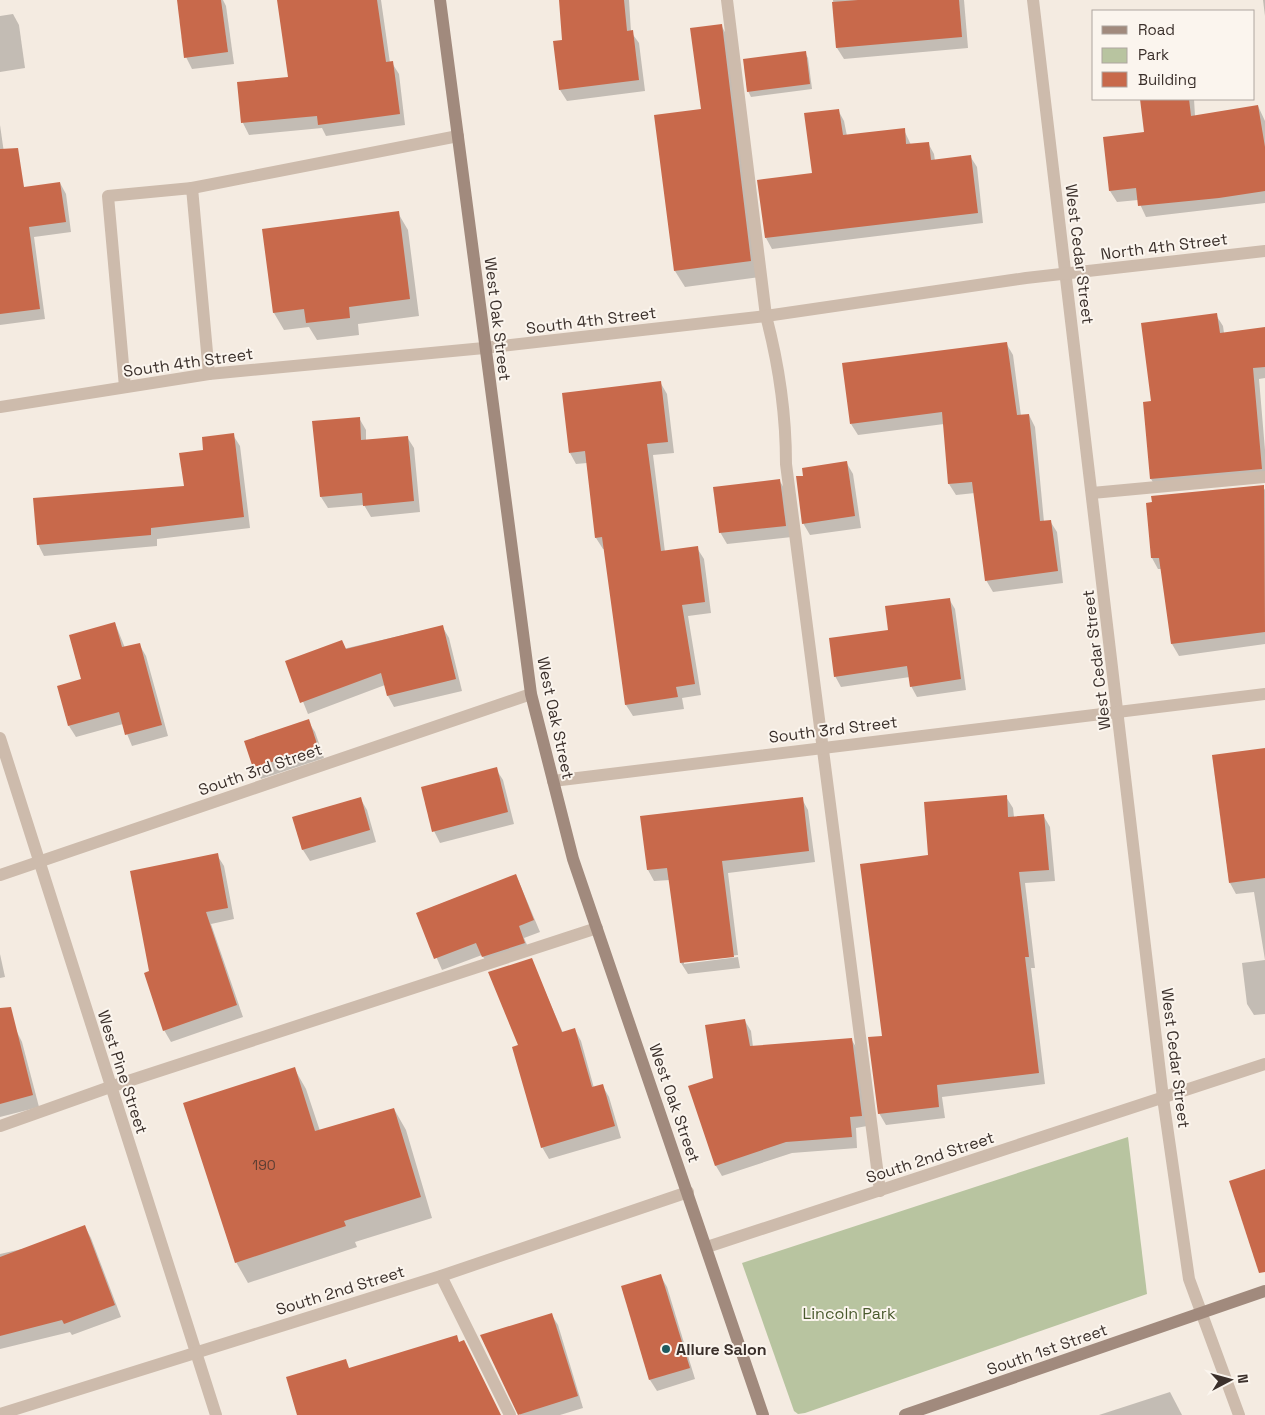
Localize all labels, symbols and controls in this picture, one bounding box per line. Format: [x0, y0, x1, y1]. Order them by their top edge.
legend [1092, 10, 1255, 100]
text: Road [1138, 20, 1175, 39]
text: Park [1138, 45, 1169, 64]
text: Building [1138, 70, 1197, 89]
street label: West Cedar Street [1060, 183, 1099, 325]
street label: North 4th Street [1099, 228, 1229, 265]
street label: West Oak Street [479, 256, 516, 382]
street label: South 4th Street [525, 302, 657, 339]
street label: South 4th Street [122, 343, 254, 382]
street label: West Cedar Street [1077, 589, 1116, 731]
street label: West Oak Street [532, 655, 579, 781]
street label: South 3rd Street [768, 711, 899, 748]
street label: South 3rd Street [196, 738, 325, 800]
street label: West Cedar Street [1156, 987, 1195, 1129]
street label: West Pine Street [93, 1008, 152, 1137]
street label: West Oak Street [644, 1041, 705, 1165]
street label: South 2nd Street [863, 1127, 997, 1188]
house number: 190 [252, 1156, 276, 1174]
street label: South 2nd Street [273, 1261, 407, 1320]
park label: Lincoln Park [802, 1303, 896, 1324]
street label: South 1st Street [984, 1319, 1110, 1380]
place label: Allure Salon [676, 1339, 767, 1360]
marker: Allure Salon [660, 1343, 672, 1355]
north arrow [1205, 1355, 1255, 1405]
text: N [1233, 1373, 1252, 1384]

